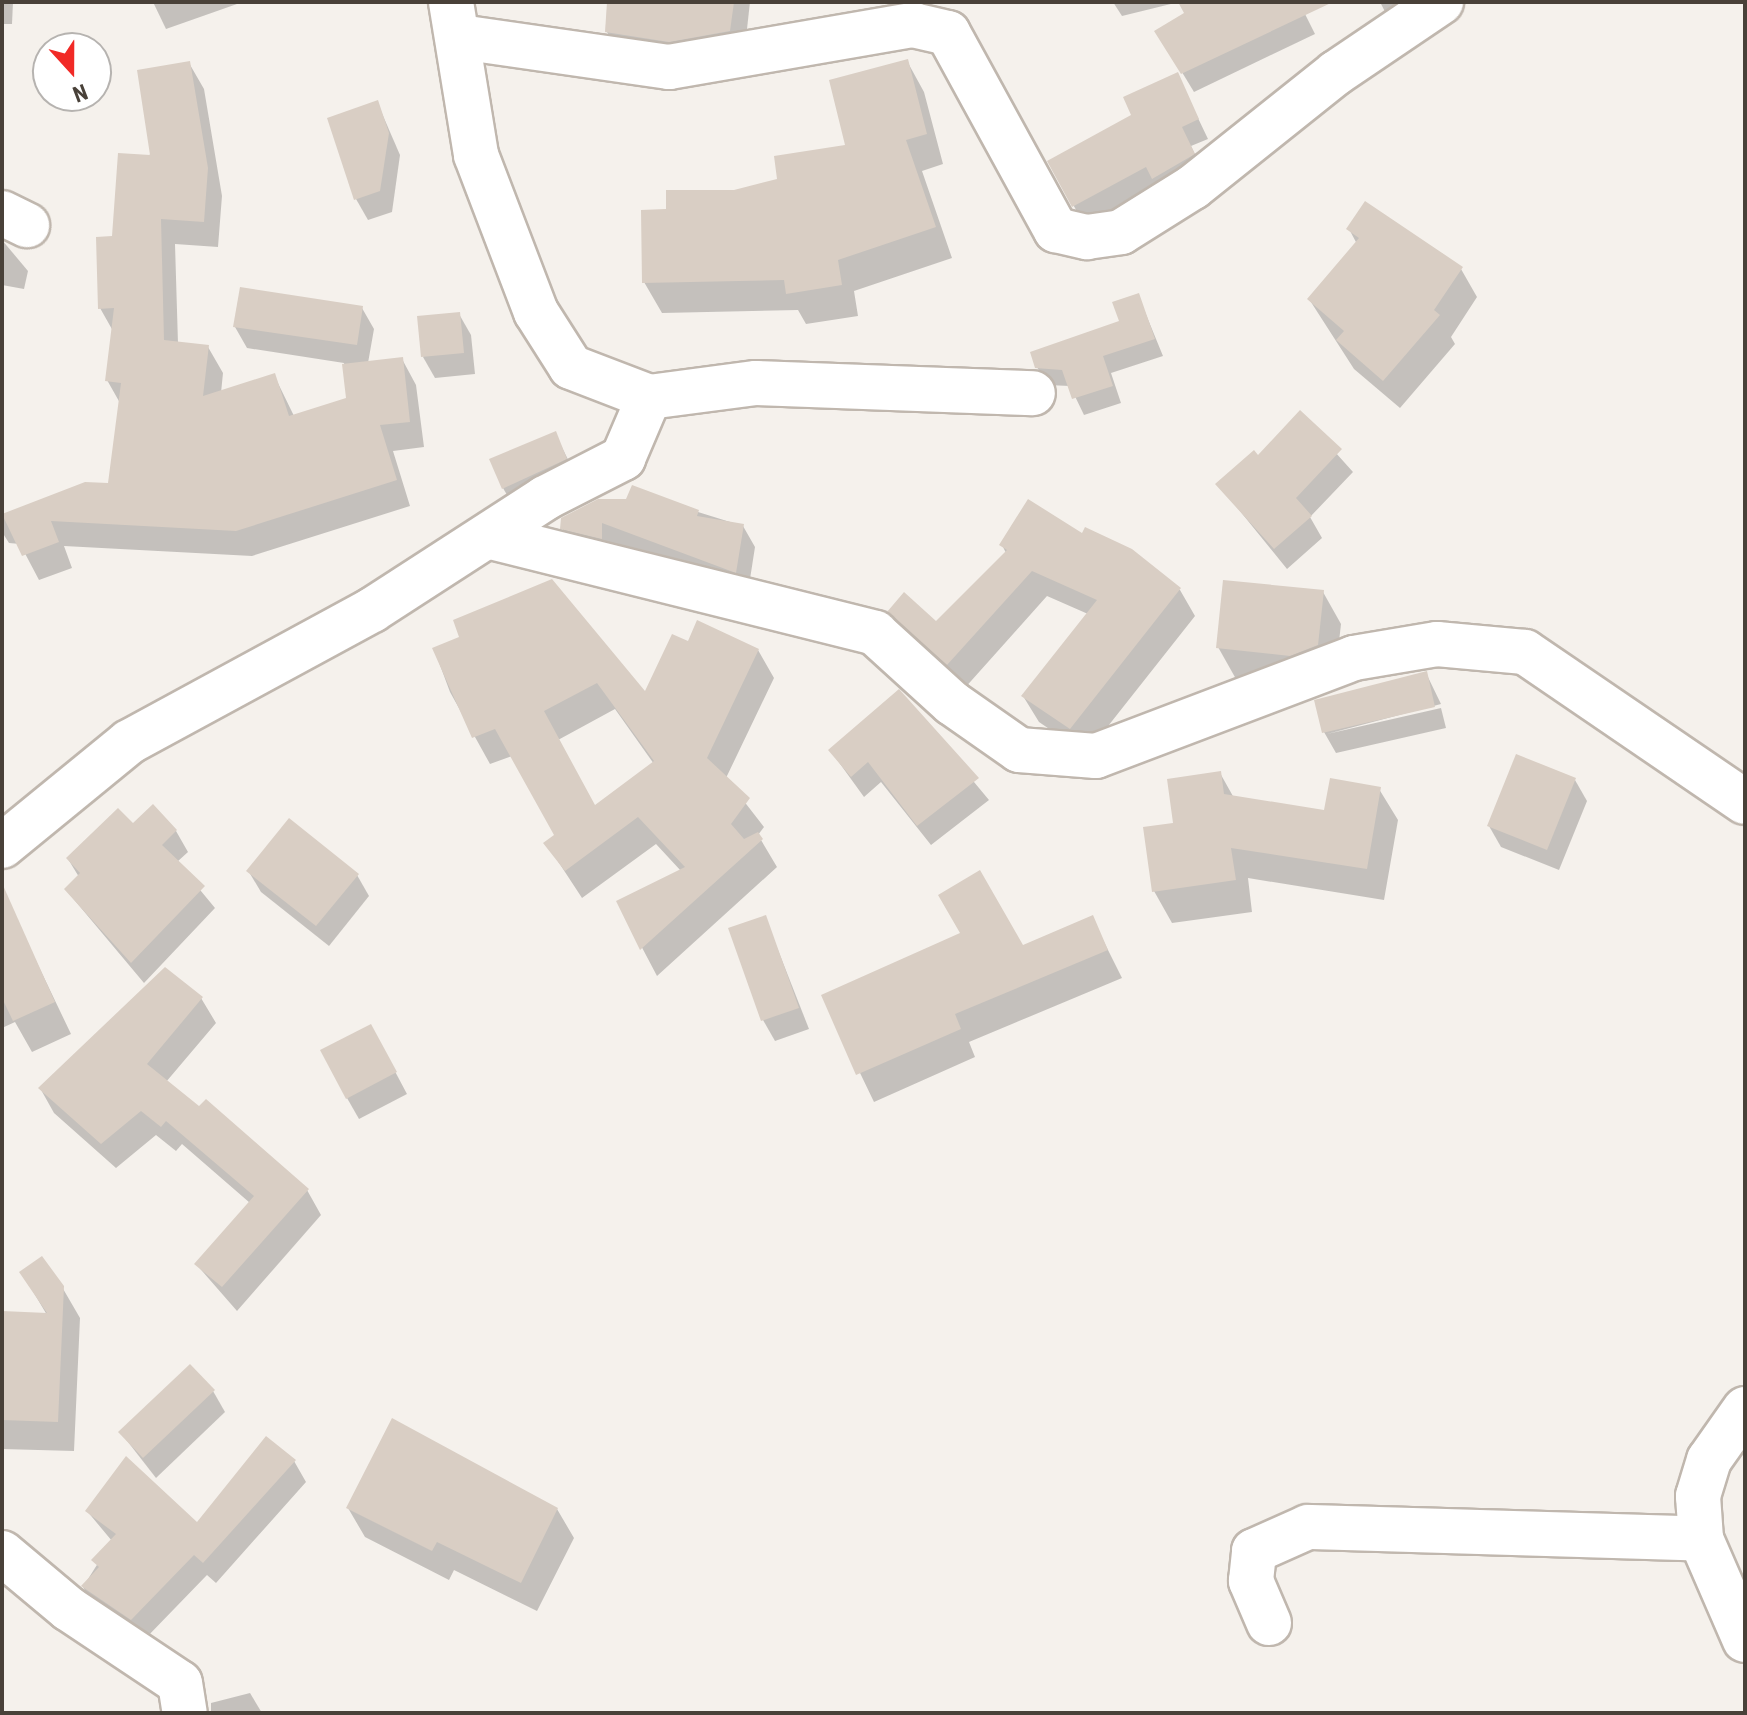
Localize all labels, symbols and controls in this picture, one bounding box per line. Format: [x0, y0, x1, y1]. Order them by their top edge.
north arrow [32, 32, 112, 112]
text: N [69, 79, 91, 107]

